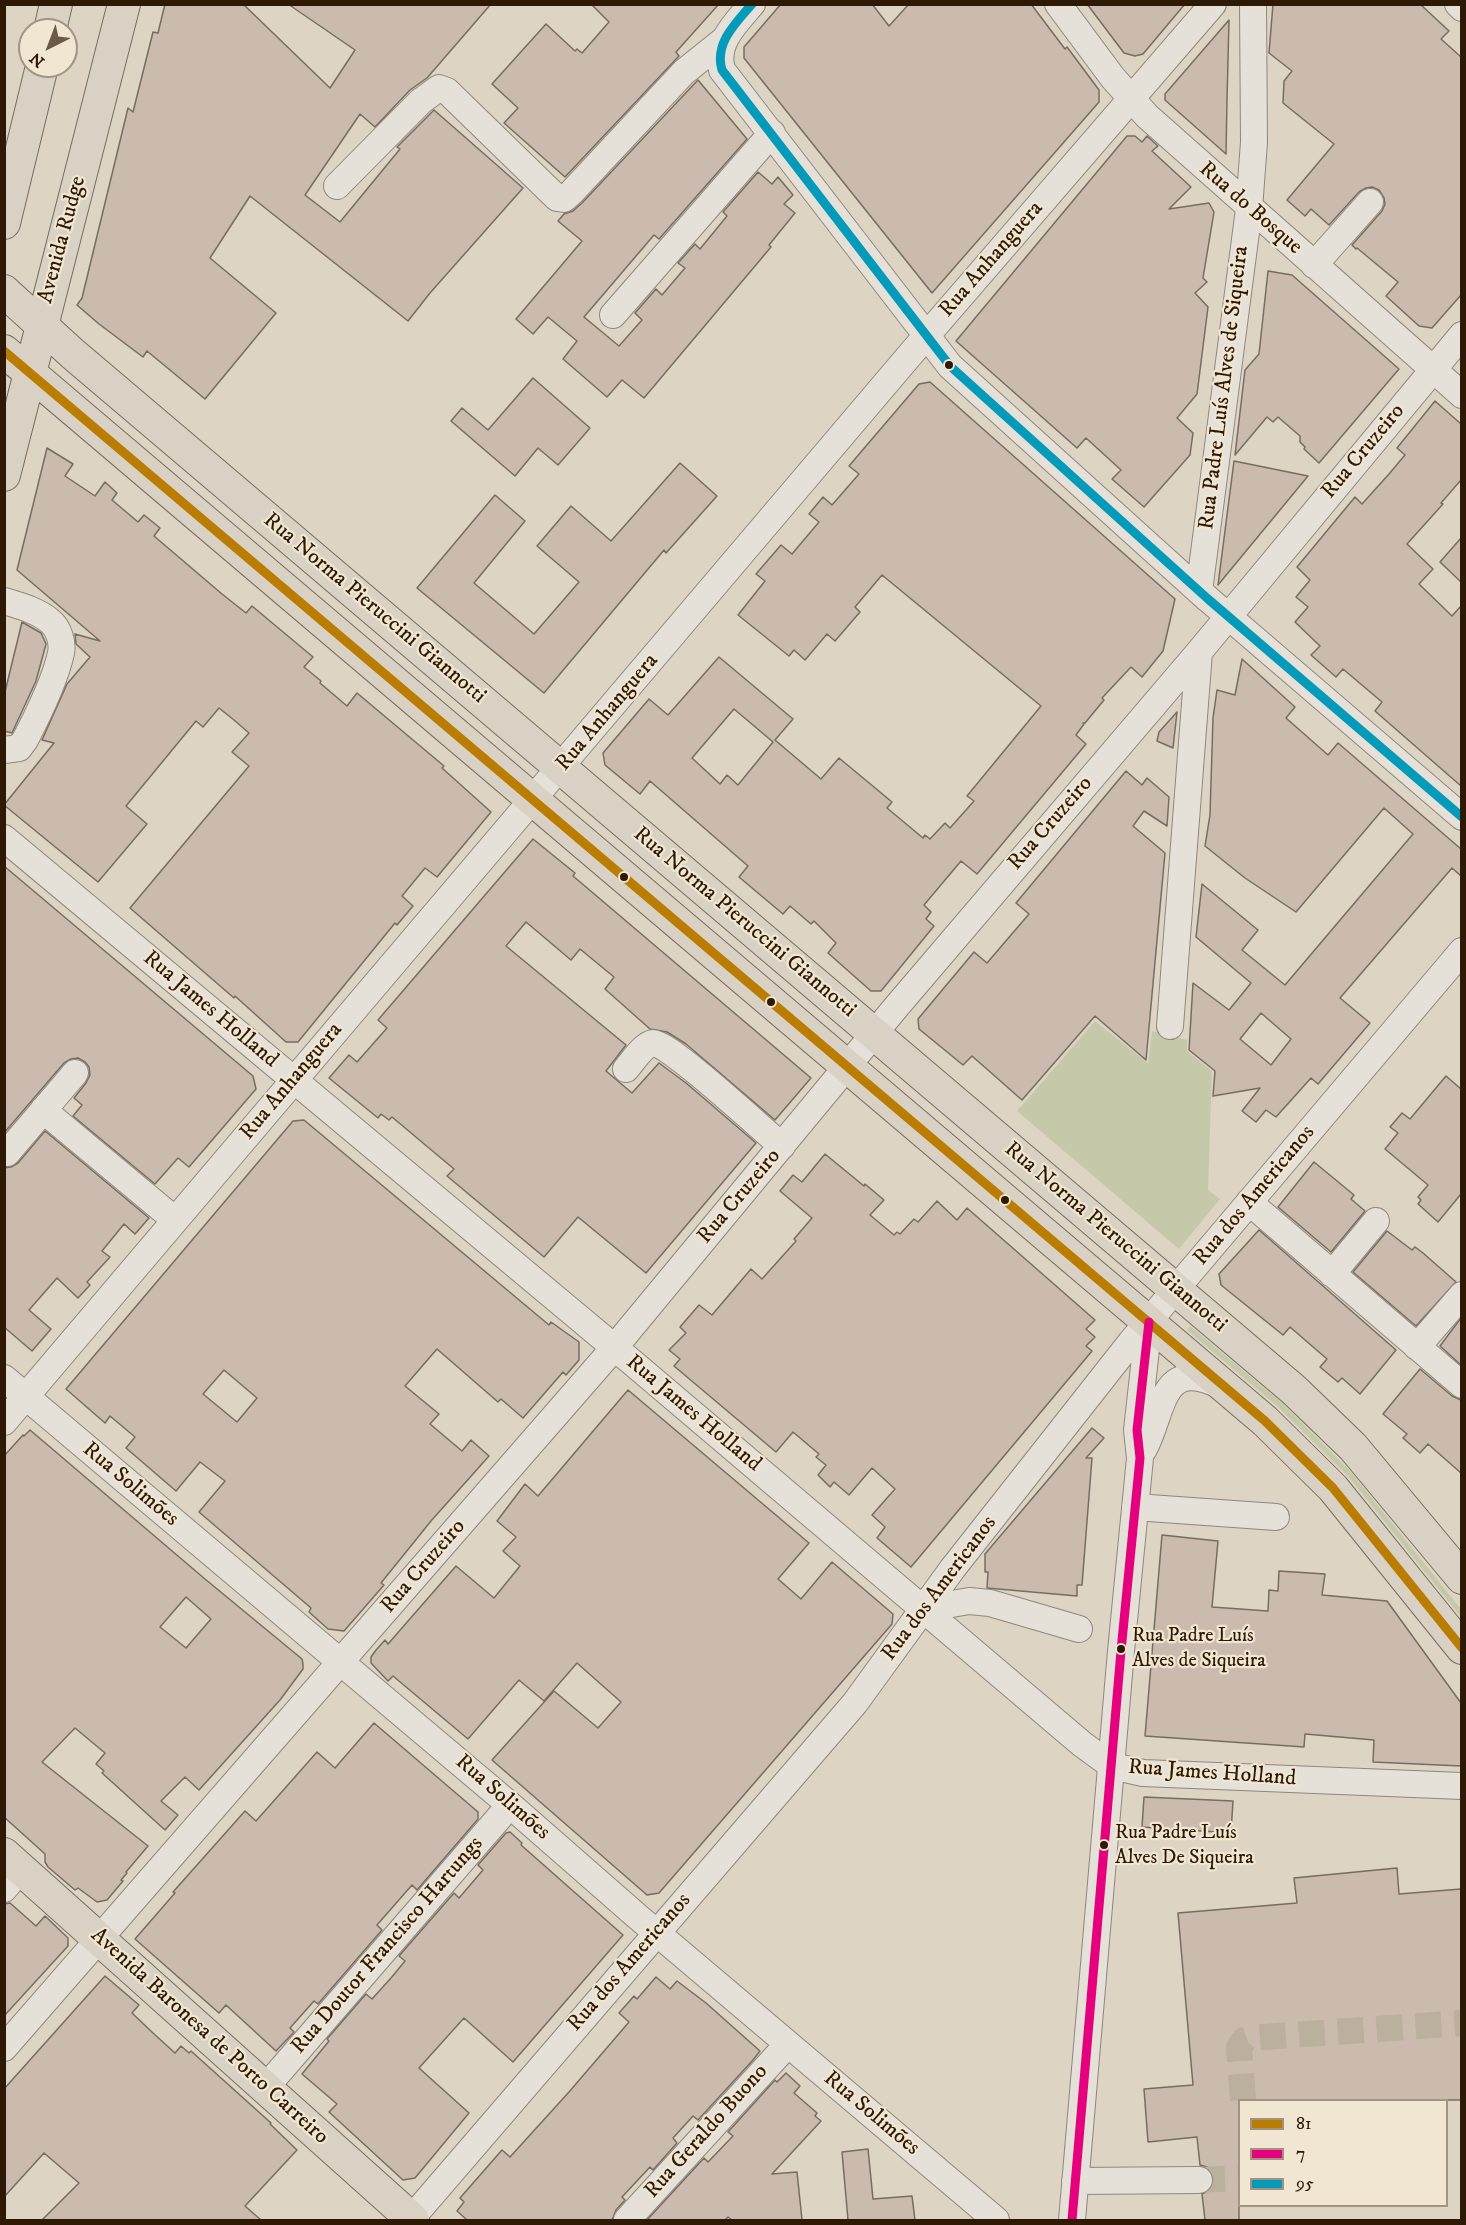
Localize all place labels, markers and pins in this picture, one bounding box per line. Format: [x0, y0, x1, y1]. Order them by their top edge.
unlabelled marker [943, 359, 955, 371]
unlabelled marker [618, 871, 630, 883]
unlabelled marker [765, 996, 777, 1008]
unlabelled marker [999, 1194, 1011, 1206]
place label: Rua Padre Luís Alves de Siqueira [1132, 1625, 1266, 1672]
marker: Rua Padre Luís Alves de Siqueira [1115, 1643, 1127, 1655]
place label: Rua Padre Luís Alves De Siqueira [1115, 1822, 1254, 1869]
marker: Rua Padre Luís Alves De Siqueira [1098, 1839, 1110, 1851]

